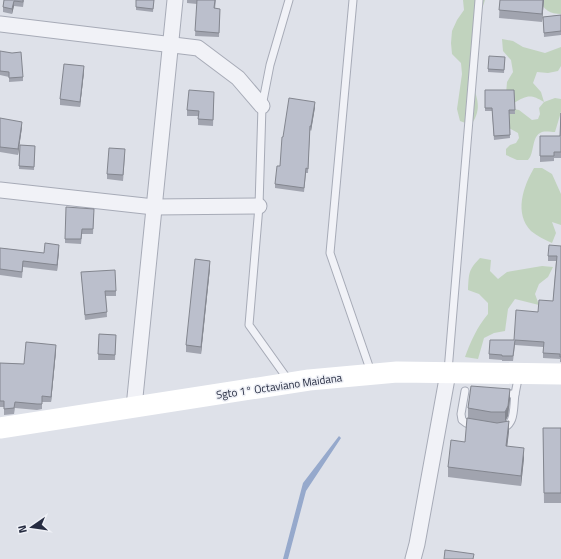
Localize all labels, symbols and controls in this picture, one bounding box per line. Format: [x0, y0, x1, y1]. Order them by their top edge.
street label: Sgto 1° Octaviano Maidana [215, 369, 343, 403]
north arrow [12, 507, 52, 547]
text: N [14, 524, 31, 535]

